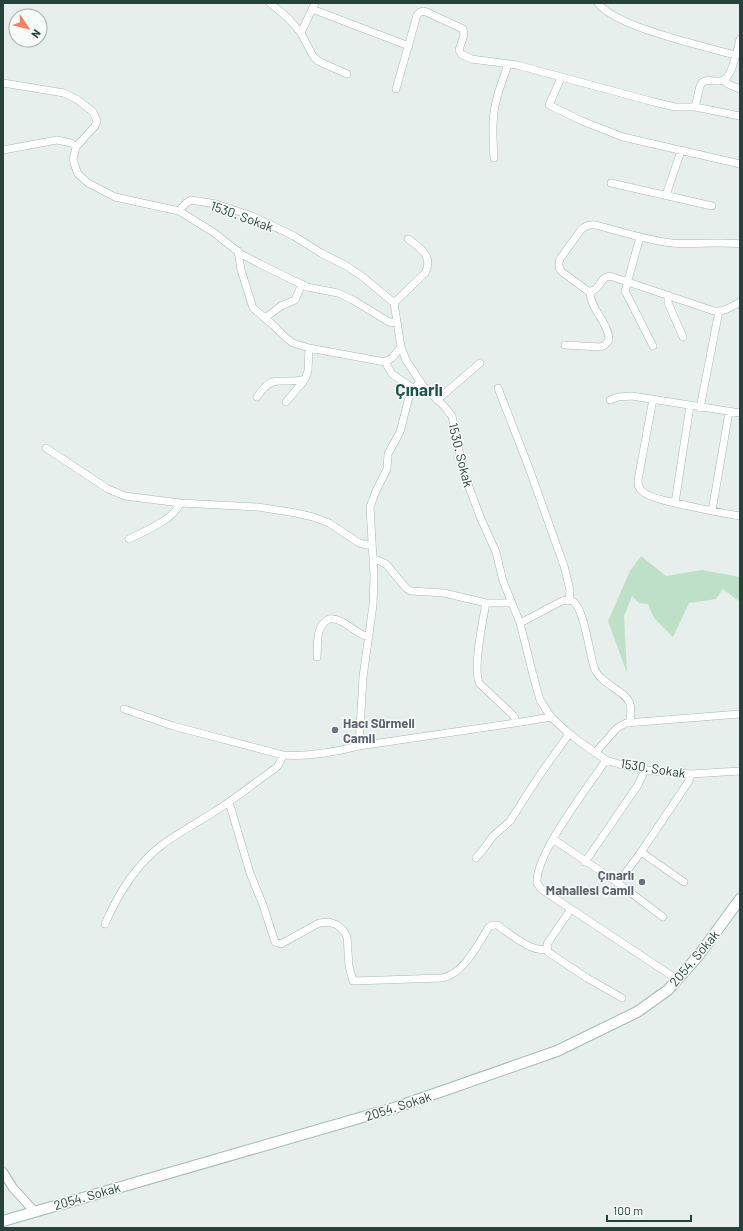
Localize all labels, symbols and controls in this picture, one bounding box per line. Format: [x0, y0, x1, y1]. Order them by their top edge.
north arrow [8, 8, 48, 48]
text: N [29, 27, 44, 41]
street label: 1530. Sokak [208, 197, 276, 235]
district label: Çınarlı [395, 379, 443, 399]
street label: 1530. Sokak [445, 421, 477, 489]
place label: Hacı Sürmeli Camii [343, 715, 415, 746]
marker: Hacı Sürmeli Camii [330, 725, 340, 735]
street label: 1530. Sokak [619, 755, 687, 781]
place label: Çınarlı Mahallesi Camii [546, 867, 634, 898]
marker: Çınarlı Mahallesi Camii [637, 877, 647, 887]
street label: 2054. Sokak [666, 926, 722, 989]
street label: 2054. Sokak [363, 1088, 434, 1124]
street label: 2054. Sokak [52, 1179, 123, 1213]
scale bar [607, 1197, 691, 1223]
text: 100 m [613, 1203, 643, 1217]

